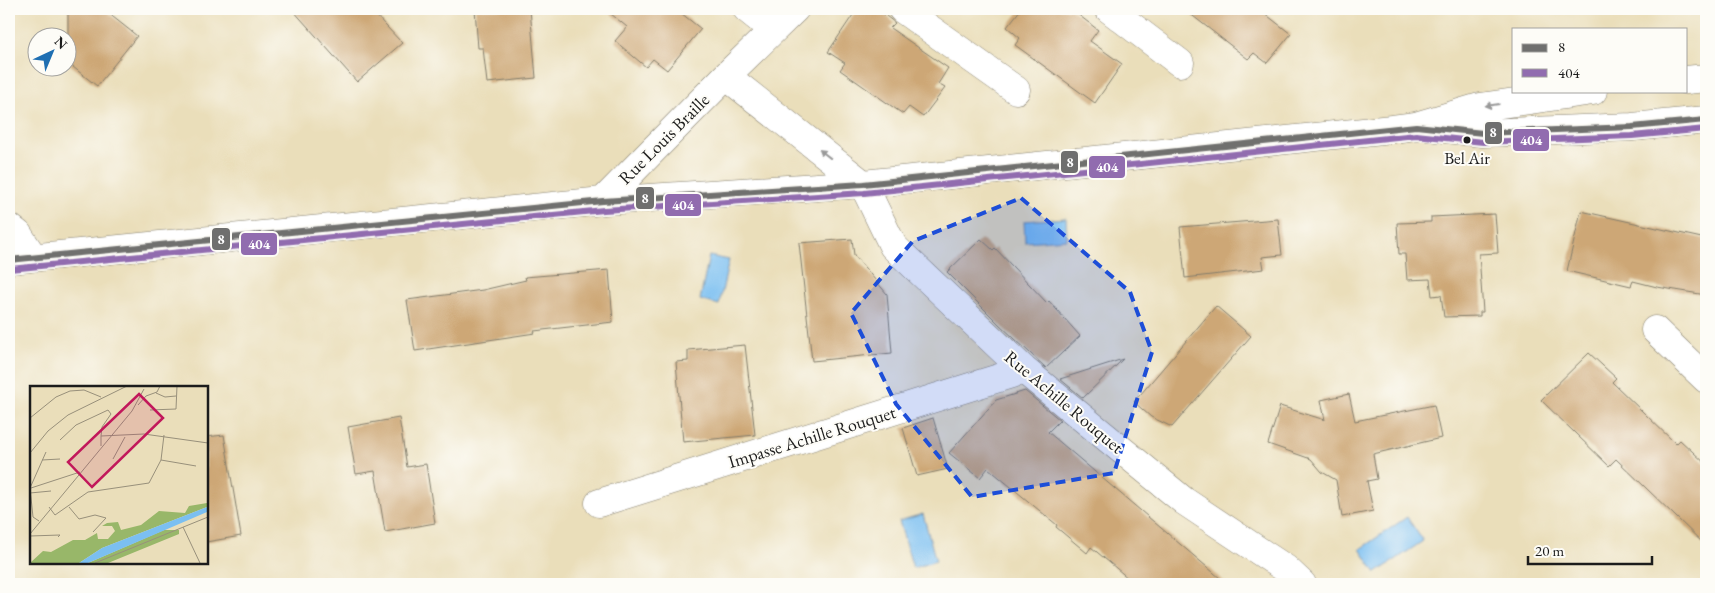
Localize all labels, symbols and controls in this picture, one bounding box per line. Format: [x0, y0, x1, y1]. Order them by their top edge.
north arrow [28, 28, 78, 78]
legend [1512, 28, 1688, 92]
text: N [51, 32, 72, 54]
text: 8 [1558, 37, 1565, 56]
text: 404 [1558, 63, 1580, 82]
street label: Rue Louis Braille [613, 88, 714, 189]
one-way arrow [1484, 101, 1500, 109]
line badge: 8 [1484, 121, 1503, 145]
text: 8 [1489, 123, 1497, 141]
line badge: 404 [1512, 128, 1550, 152]
text: 404 [1520, 131, 1543, 149]
marker: Bel Air [1462, 135, 1472, 145]
place label: Bel Air [1444, 147, 1490, 169]
one-way arrow [819, 148, 832, 159]
line badge: 8 [1060, 150, 1079, 174]
text: 8 [1066, 153, 1074, 171]
line badge: 404 [1088, 155, 1126, 179]
text: 404 [1096, 158, 1119, 176]
line badge: 8 [635, 186, 655, 210]
text: 8 [641, 189, 649, 207]
line badge: 404 [664, 193, 702, 217]
text: 404 [672, 196, 695, 214]
line badge: 8 [211, 227, 231, 251]
text: 8 [217, 230, 225, 248]
line badge: 404 [240, 232, 278, 256]
text: 404 [248, 235, 271, 253]
street label: Rue Achille Rouquet [1000, 345, 1129, 458]
inset map [30, 386, 208, 563]
street label: Impasse Achille Rouquet [725, 400, 899, 473]
scale bar [1528, 533, 1651, 565]
text: 20 m [1535, 541, 1564, 560]

